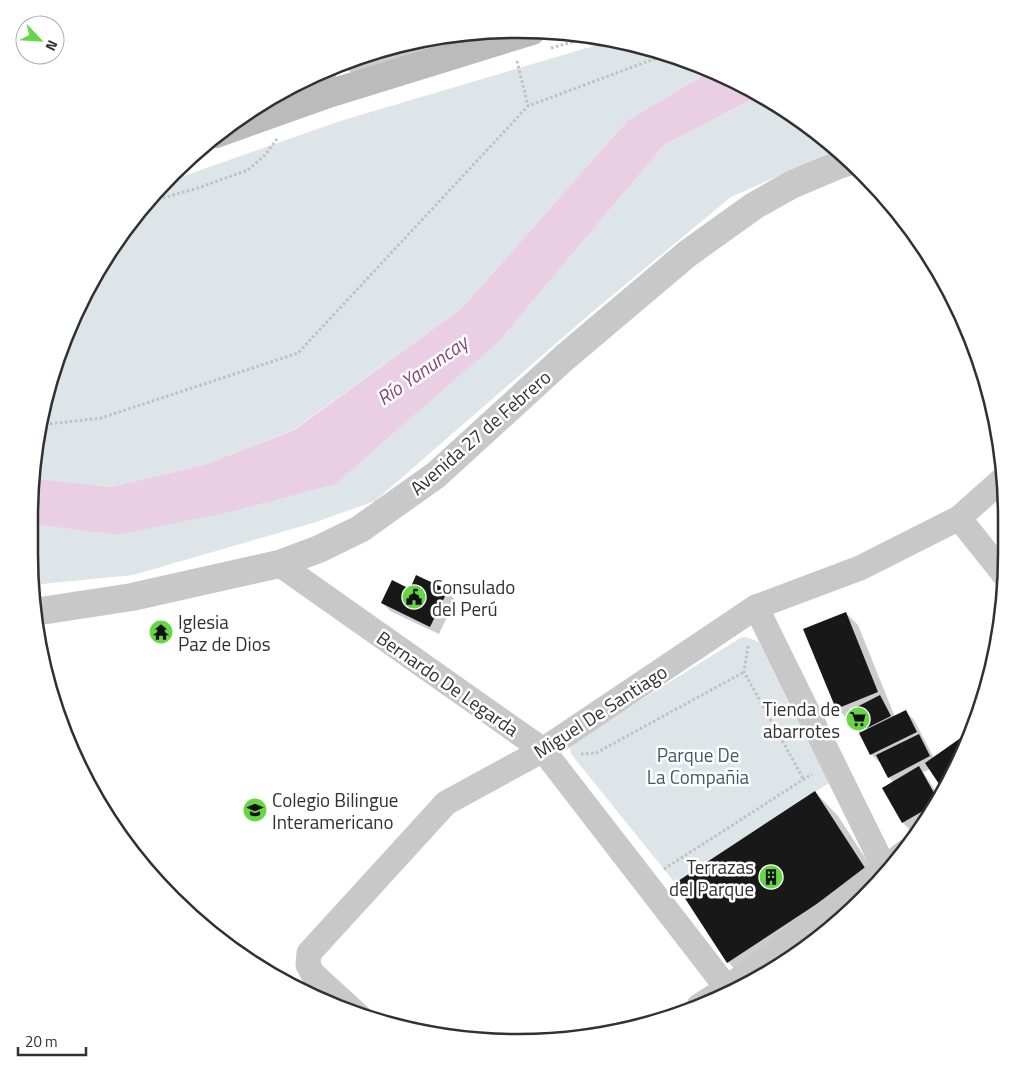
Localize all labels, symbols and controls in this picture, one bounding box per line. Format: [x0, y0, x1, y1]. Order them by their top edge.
north arrow [15, 15, 65, 65]
text: N [41, 37, 64, 55]
water label: Río Yanuncay [370, 326, 476, 413]
street label: Avenida 27 de Febrero [403, 362, 557, 502]
place label: Consulado del Perú [432, 572, 515, 623]
public building icon: Consulado del Perú [401, 584, 427, 610]
place label: Iglesia Paz de Dios [178, 607, 271, 658]
temple icon: Iglesia Paz de Dios [148, 619, 174, 645]
street label: Bernardo De Legarda [371, 623, 526, 743]
street label: Miguel De Santiago [527, 657, 673, 765]
place label: Tienda de abarrotes [763, 694, 840, 745]
supermarket icon: Tienda de abarrotes [845, 706, 871, 732]
park label: Parque De La Compañia [647, 740, 750, 791]
place label: Colegio Bilingue Interamericano [272, 785, 398, 836]
school or university icon: Colegio Bilingue Interamericano [242, 797, 268, 823]
place label: Terrazas del Parque [669, 852, 754, 903]
building icon: Terrazas del Parque [758, 864, 784, 890]
scale bar [18, 1024, 85, 1056]
text: 20 m [25, 1030, 58, 1053]

